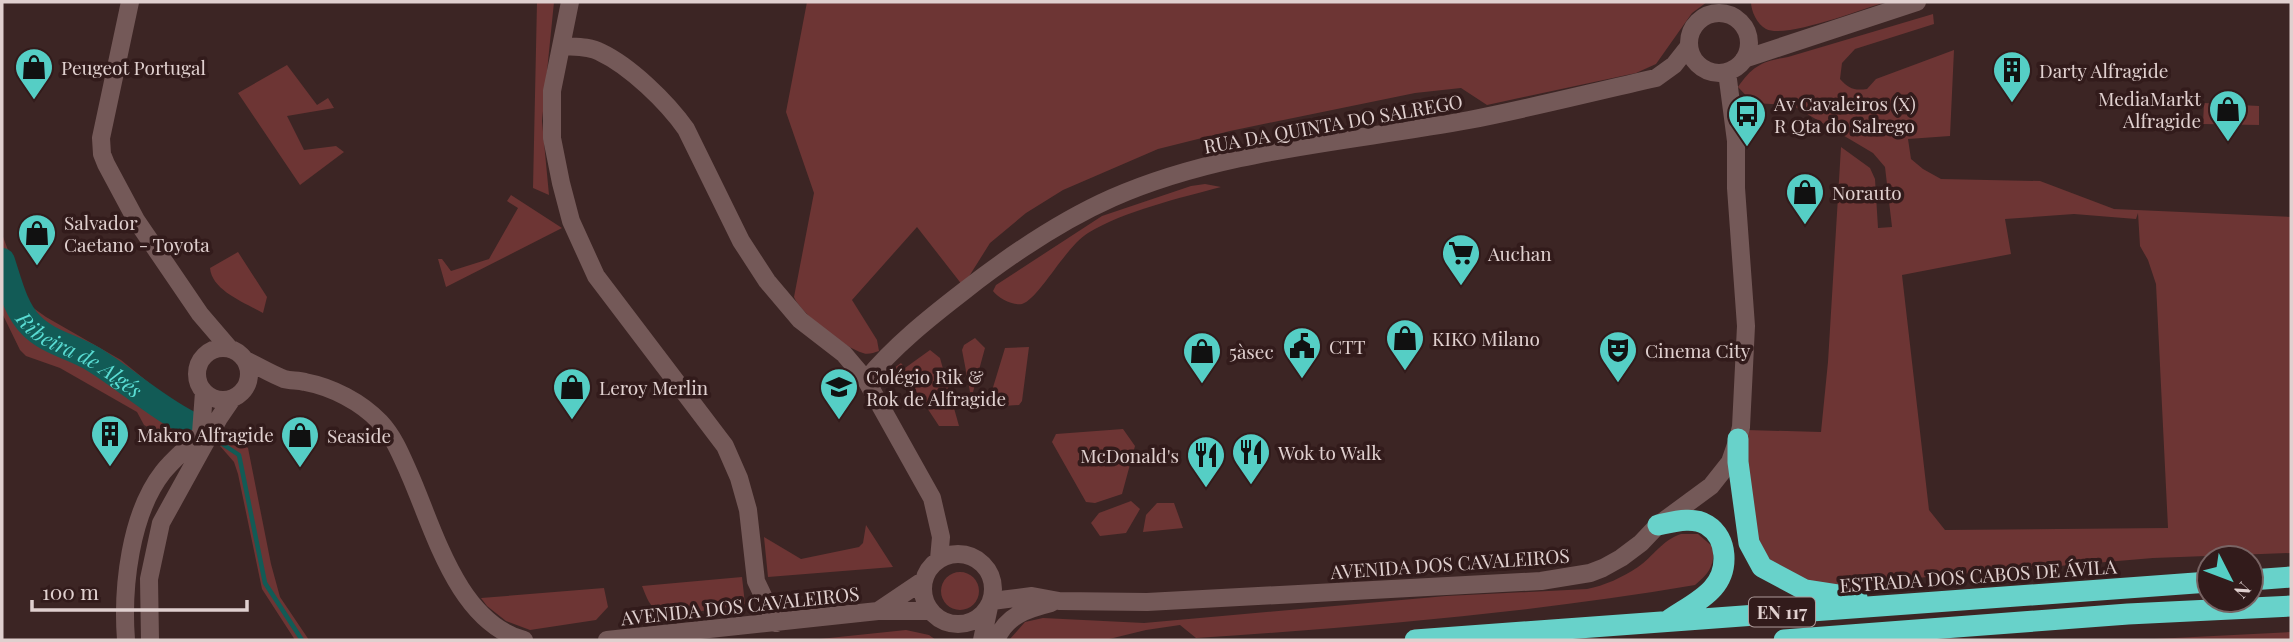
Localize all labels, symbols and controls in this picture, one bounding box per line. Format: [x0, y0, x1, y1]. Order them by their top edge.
shop icon: Peugeot Portugal [13, 46, 55, 101]
building icon: Darty Alfragide [1991, 49, 2033, 104]
place label: Peugeot Portugal [61, 54, 206, 80]
place label: Darty Alfragide [2039, 57, 2168, 83]
place label: MediaMarkt Alfragide [2098, 85, 2201, 133]
street label: RUA DA QUINTA DO SALREGO [1201, 87, 1465, 159]
shop icon: MediaMarkt Alfragide [2207, 88, 2249, 143]
place label: Av Cavaleiros (X) R Qta do Salrego [1773, 90, 1916, 138]
bus stop icon: Av Cavaleiros (X) R Qta do Salrego [1726, 93, 1768, 148]
shop icon: Norauto [1784, 171, 1826, 226]
place label: Norauto [1832, 179, 1902, 205]
place label: Salvador Caetano - Toyota [64, 209, 210, 257]
shop icon: Salvador Caetano - Toyota [16, 212, 58, 267]
supermarket icon: Auchan [1440, 232, 1482, 287]
place label: Auchan [1487, 240, 1552, 266]
water label: Ribeira de Algés [10, 305, 148, 403]
shop icon: KIKO Milano [1384, 317, 1426, 372]
public building icon: CTT [1281, 325, 1323, 380]
place label: KIKO Milano [1432, 325, 1540, 351]
theatre icon: Cinema City [1597, 329, 1639, 384]
shop icon: 5àsec [1181, 330, 1223, 385]
place label: CTT [1329, 333, 1366, 359]
place label: Cinema City [1645, 337, 1751, 363]
place label: 5àsec [1229, 338, 1274, 364]
place label: Colégio Rik & Rok de Alfragide [866, 363, 1006, 411]
shop icon: Leroy Merlin [551, 366, 593, 421]
school or university icon: Colégio Rik & Rok de Alfragide [818, 366, 860, 421]
place label: Leroy Merlin [599, 374, 709, 400]
building icon: Makro Alfragide [89, 413, 131, 468]
shop icon: Seaside [279, 414, 321, 469]
place label: Makro Alfragide [137, 421, 274, 447]
place label: Seaside [327, 422, 391, 448]
restaurant icon: Wok to Walk [1230, 431, 1272, 486]
restaurant icon: McDonald's [1185, 434, 1227, 489]
place label: Wok to Walk [1277, 439, 1382, 465]
place label: McDonald's [1080, 442, 1179, 468]
street label: AVENIDA DOS CAVALEIROS [1329, 542, 1570, 584]
north arrow [2195, 544, 2265, 614]
street label: ESTRADA DOS CABOS DE ÁVILA [1839, 552, 2118, 598]
scale bar [32, 568, 247, 612]
text: 100 m [42, 577, 99, 605]
text: N [2229, 577, 2258, 605]
street label: AVENIDA DOS CAVALEIROS [619, 580, 860, 631]
road number: EN 117 [1749, 598, 1815, 626]

